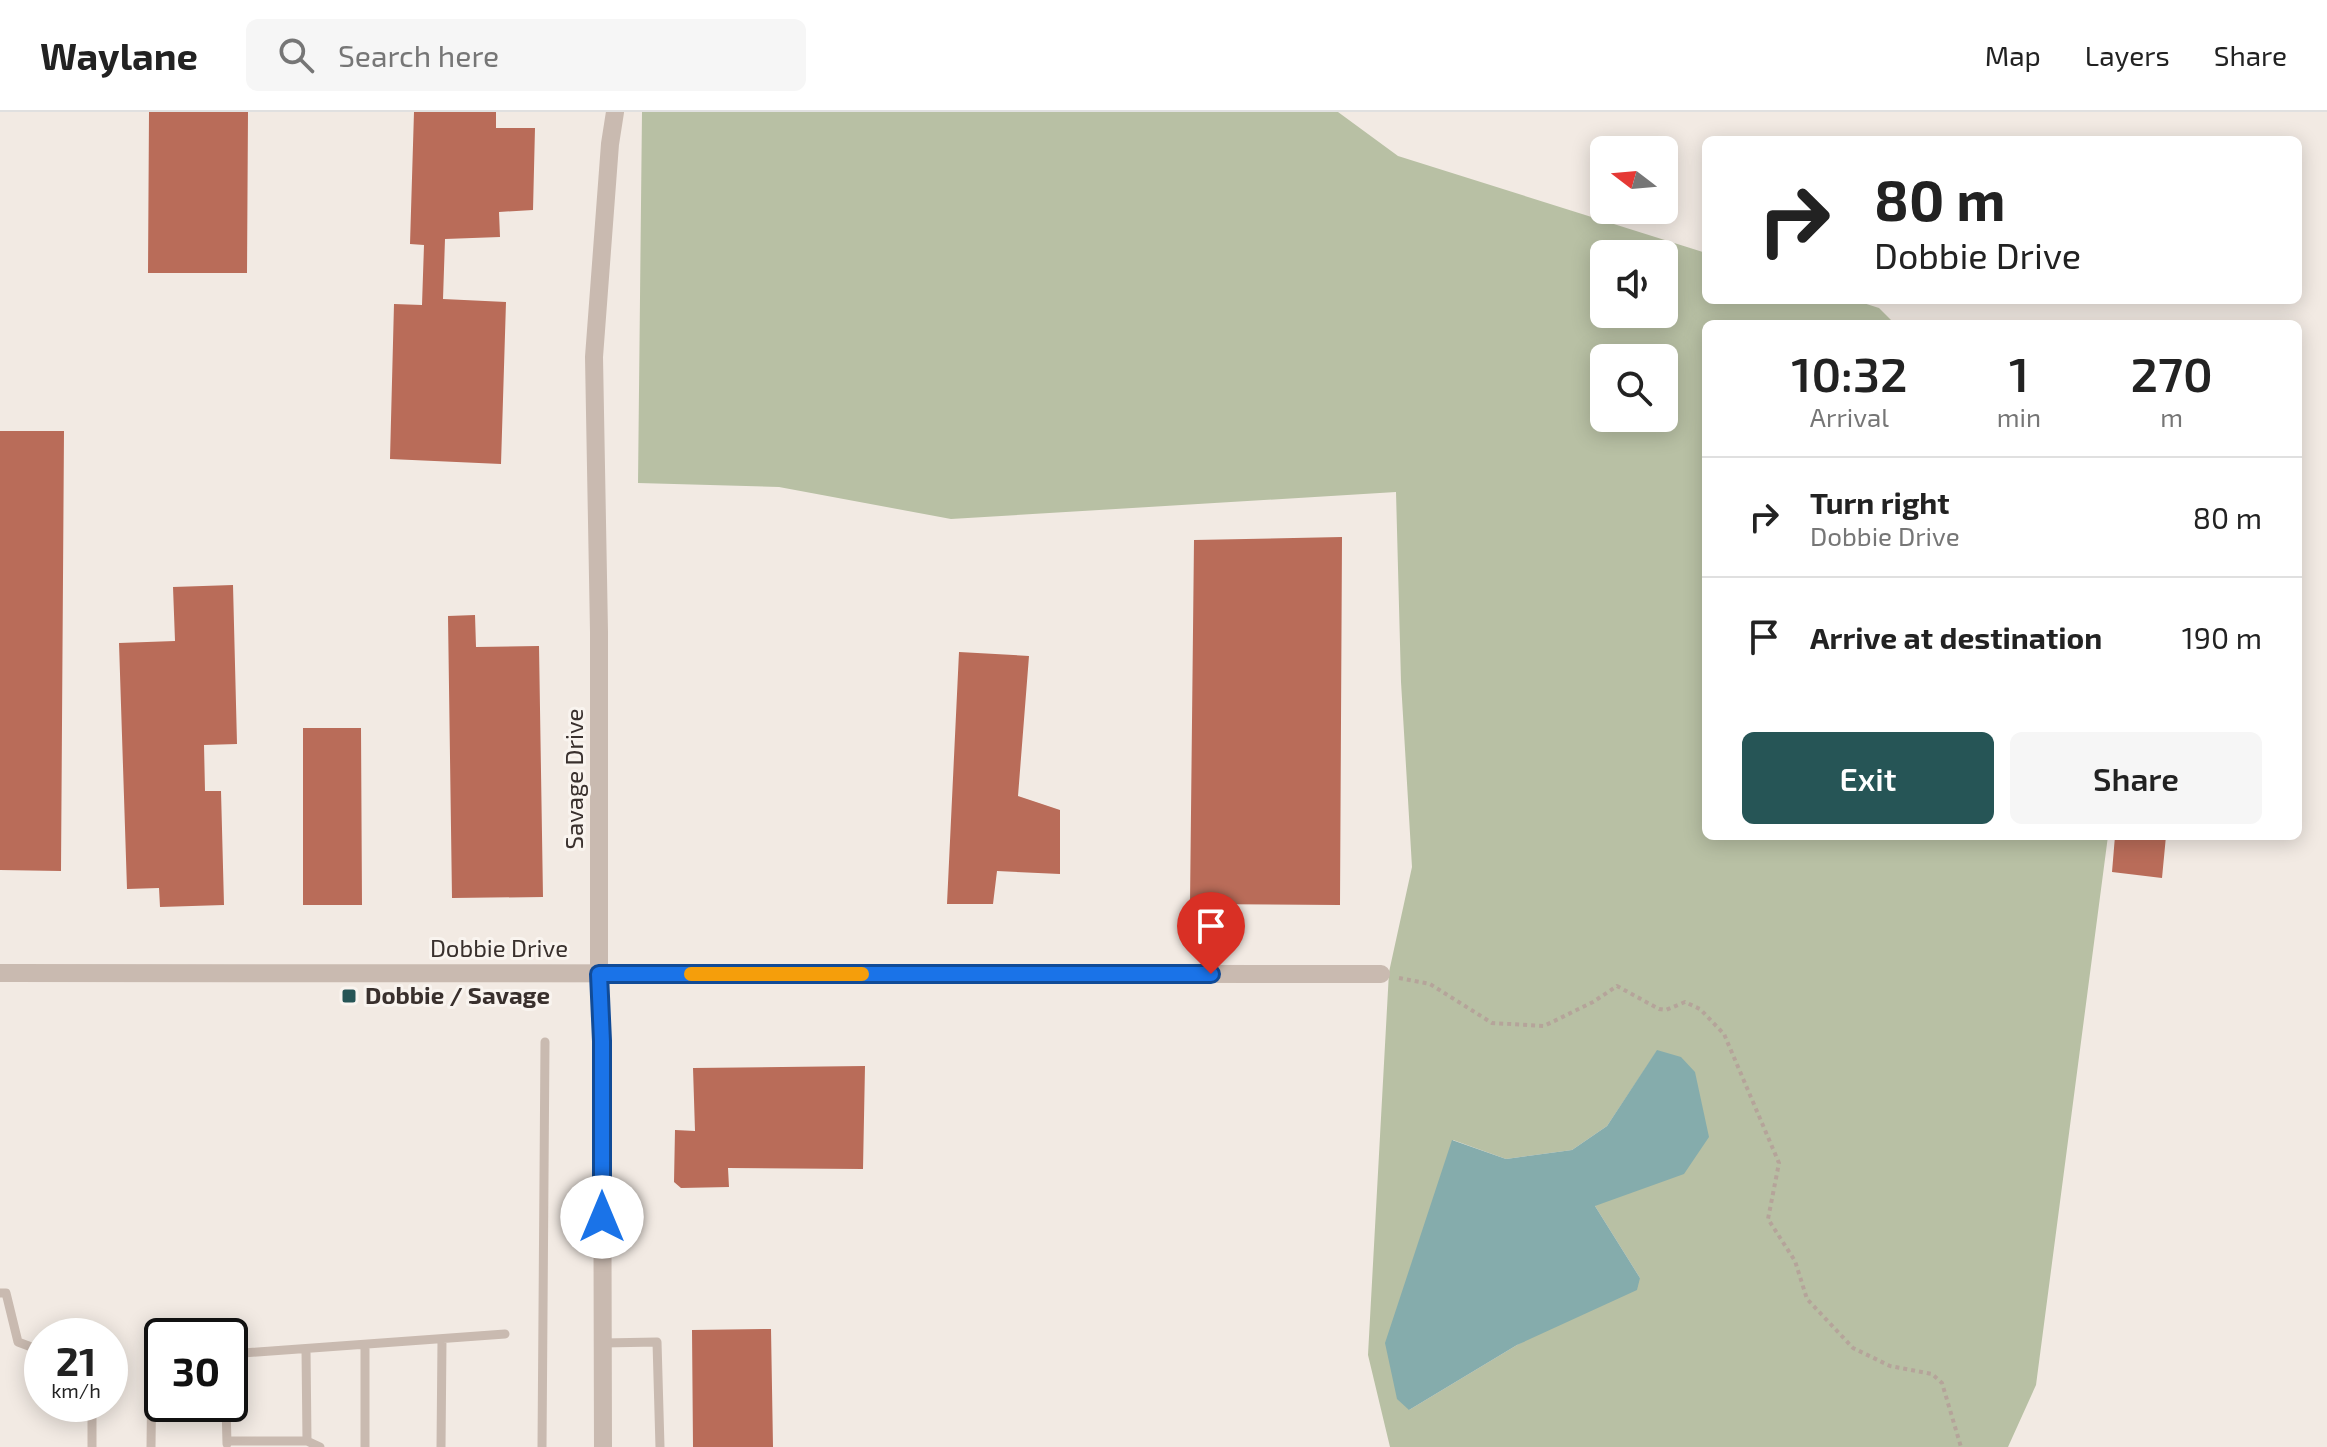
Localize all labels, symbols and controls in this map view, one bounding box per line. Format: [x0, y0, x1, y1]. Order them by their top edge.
search box [246, 19, 806, 91]
text: Waylane [40, 32, 198, 78]
icon: search [274, 33, 318, 77]
text: Search here [338, 37, 499, 73]
text: Map [1985, 38, 2041, 72]
text: Layers [2085, 38, 2170, 72]
text: Share [2214, 38, 2287, 72]
north arrow [1590, 136, 1678, 224]
map controls [1590, 136, 1678, 432]
text: 80 m [1874, 165, 2006, 232]
icon: right [1742, 168, 1846, 272]
text: Dobbie Drive [1874, 233, 2081, 276]
button: sound [1590, 240, 1678, 328]
button: search [1590, 344, 1678, 432]
text: 10:32 [1791, 344, 1907, 402]
text: 1 [2009, 344, 2029, 402]
text: 270 [2130, 344, 2213, 402]
text: Arrival [1810, 401, 1889, 432]
text: min [1997, 401, 2041, 432]
text: m [2160, 401, 2183, 432]
text: Turn right [1810, 484, 1950, 520]
icon: right [1742, 495, 1786, 539]
text: 80 m [2193, 499, 2262, 535]
text: Dobbie Drive [1810, 520, 1960, 551]
icon: arrive [1742, 615, 1786, 659]
text: Arrive at destination [1810, 619, 2102, 655]
text: 190 m [2182, 619, 2262, 655]
street label: Savage Drive [559, 709, 588, 849]
button: Exit [1742, 732, 1994, 824]
button: Share [2010, 732, 2262, 824]
pin [1177, 892, 1245, 974]
icon: arrive [1189, 904, 1233, 948]
street label: Dobbie Drive [430, 933, 568, 962]
place label: Dobbie / Savage [365, 980, 550, 1009]
marker: Dobbie / Savage [340, 987, 358, 1005]
position arrow [560, 1175, 644, 1259]
speed limit sign: 30 [144, 1318, 248, 1422]
text: 21 [56, 1336, 96, 1384]
text: km/h [51, 1378, 101, 1402]

